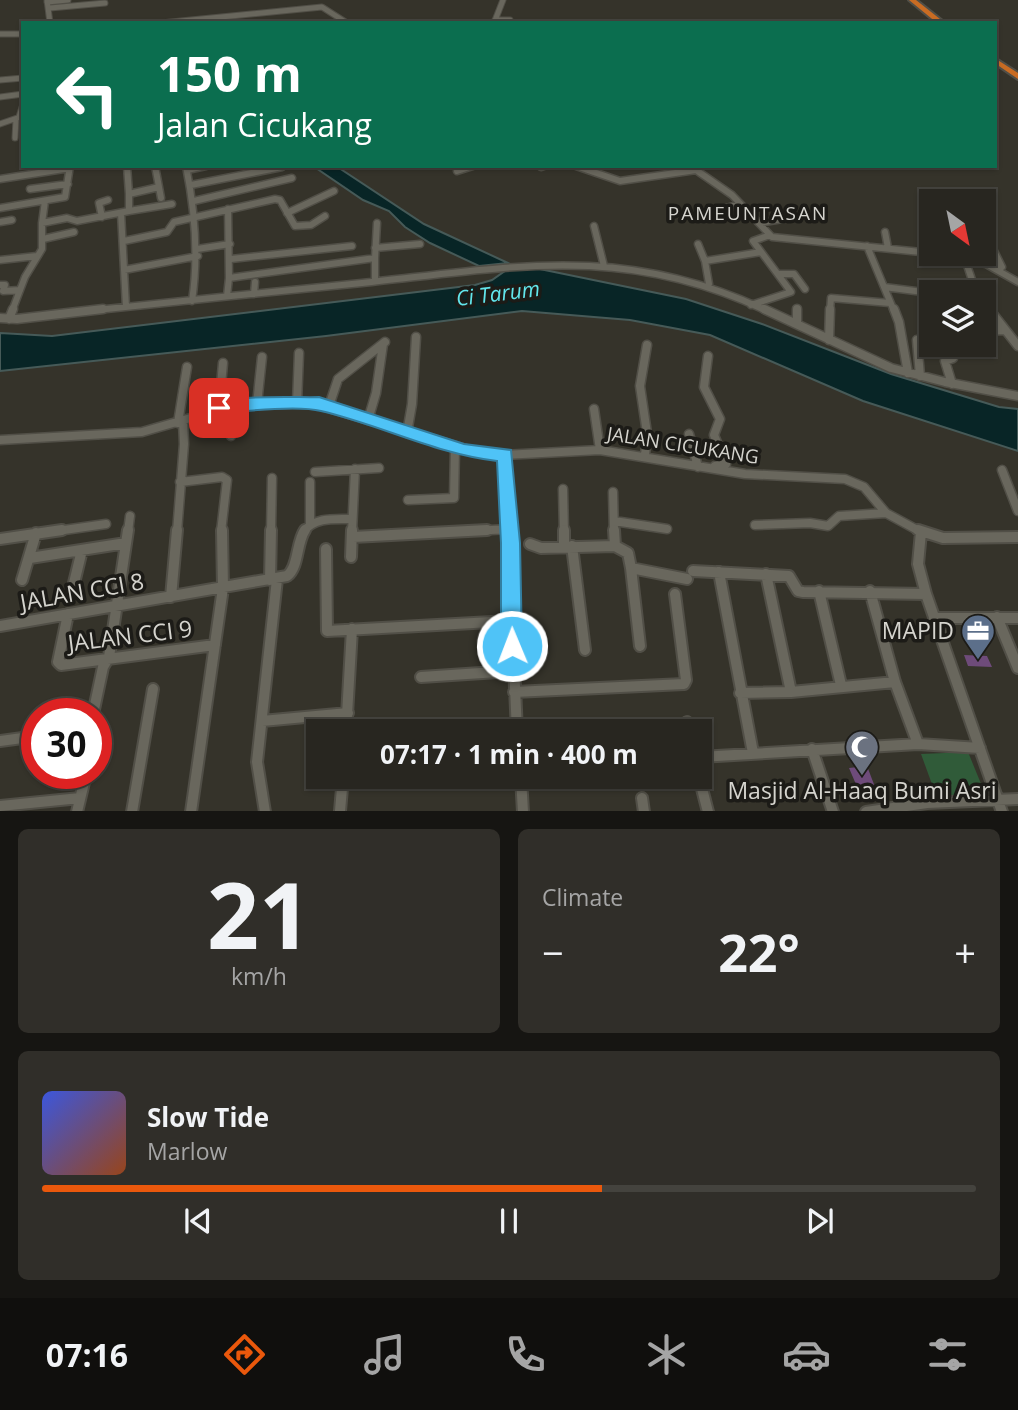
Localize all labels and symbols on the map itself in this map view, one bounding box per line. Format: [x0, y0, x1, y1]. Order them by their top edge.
north arrow [919, 189, 996, 266]
district label: PAMEUNTASAN [668, 200, 828, 226]
water label: Ci Tarum [454, 274, 541, 312]
pin [189, 378, 249, 438]
street label: JALAN CICUKANG [603, 420, 761, 470]
street label: JALAN CCI 8 [15, 564, 146, 618]
position arrow [475, 609, 549, 683]
street label: JALAN CCI 9 [64, 612, 194, 659]
office icon: MAPID [959, 612, 997, 661]
place label: MAPID [882, 614, 954, 646]
speed limit sign: 30 [21, 698, 112, 789]
mosque icon: Masjid Al-Haaq Bumi Asri [843, 728, 881, 777]
place label: Masjid Al-Haaq Bumi Asri [727, 774, 997, 806]

